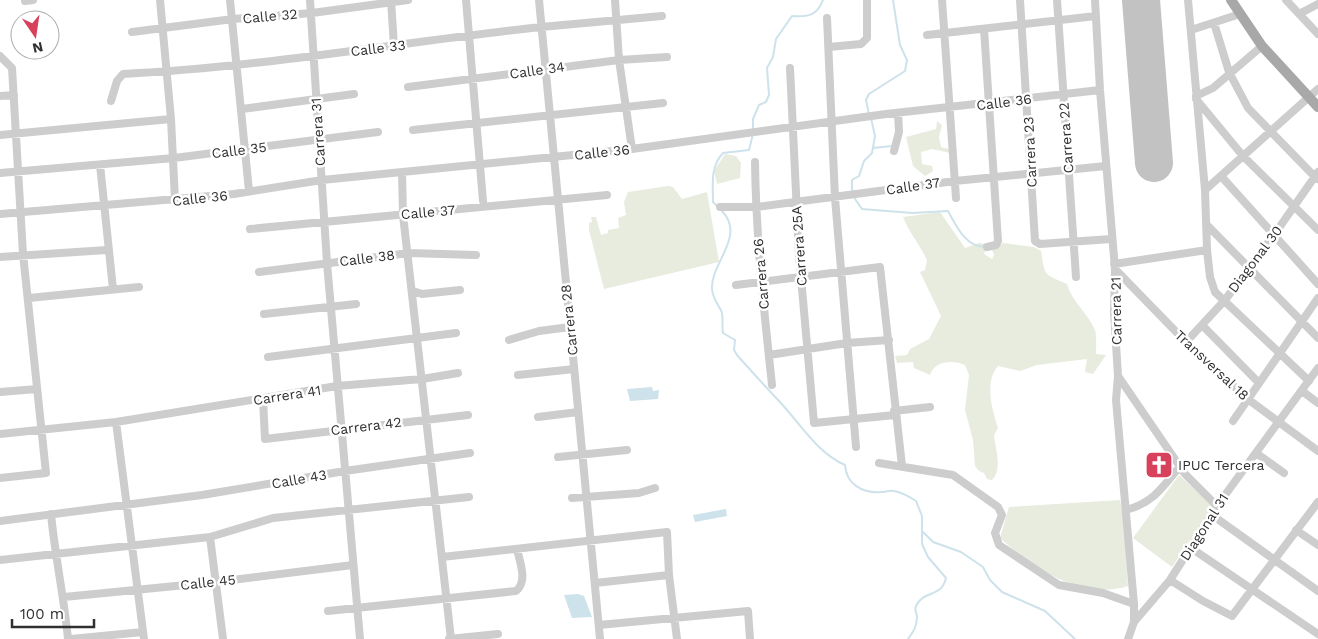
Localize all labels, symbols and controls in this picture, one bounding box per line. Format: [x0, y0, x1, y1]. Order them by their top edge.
street label: Calle 32 [242, 6, 298, 26]
north arrow [10, 10, 60, 60]
street label: Calle 33 [350, 37, 406, 59]
text: N [31, 39, 45, 57]
street label: Calle 34 [508, 58, 566, 82]
street label: Calle 36 [975, 91, 1033, 113]
street label: Carrera 31 [308, 97, 328, 167]
street label: Carrera 22 [1056, 102, 1076, 174]
street label: Carrera 23 [1020, 116, 1040, 188]
street label: Calle 35 [211, 139, 267, 161]
street label: Calle 36 [574, 141, 630, 163]
street label: Calle 37 [885, 174, 941, 198]
street label: Calle 36 [172, 187, 228, 209]
street label: Calle 37 [400, 202, 456, 222]
street label: Carrera 25A [788, 205, 810, 287]
street label: Diagonal 30 [1225, 222, 1285, 296]
street label: Carrera 26 [750, 238, 772, 310]
street label: Calle 38 [338, 247, 396, 269]
street label: Carrera 21 [1107, 277, 1125, 345]
street label: Carrera 28 [557, 284, 581, 356]
street label: Transversal 18 [1172, 327, 1252, 403]
street label: Carrera 41 [252, 382, 322, 408]
street label: Carrera 42 [330, 414, 402, 438]
church icon: IPUC Tercera [1144, 450, 1174, 480]
place label: IPUC Tercera [1178, 457, 1265, 473]
street label: Calle 43 [270, 466, 328, 492]
street label: Diagonal 31 [1177, 491, 1231, 563]
street label: Calle 45 [179, 571, 237, 593]
scale bar [12, 596, 95, 628]
text: 100 m [20, 605, 64, 623]

